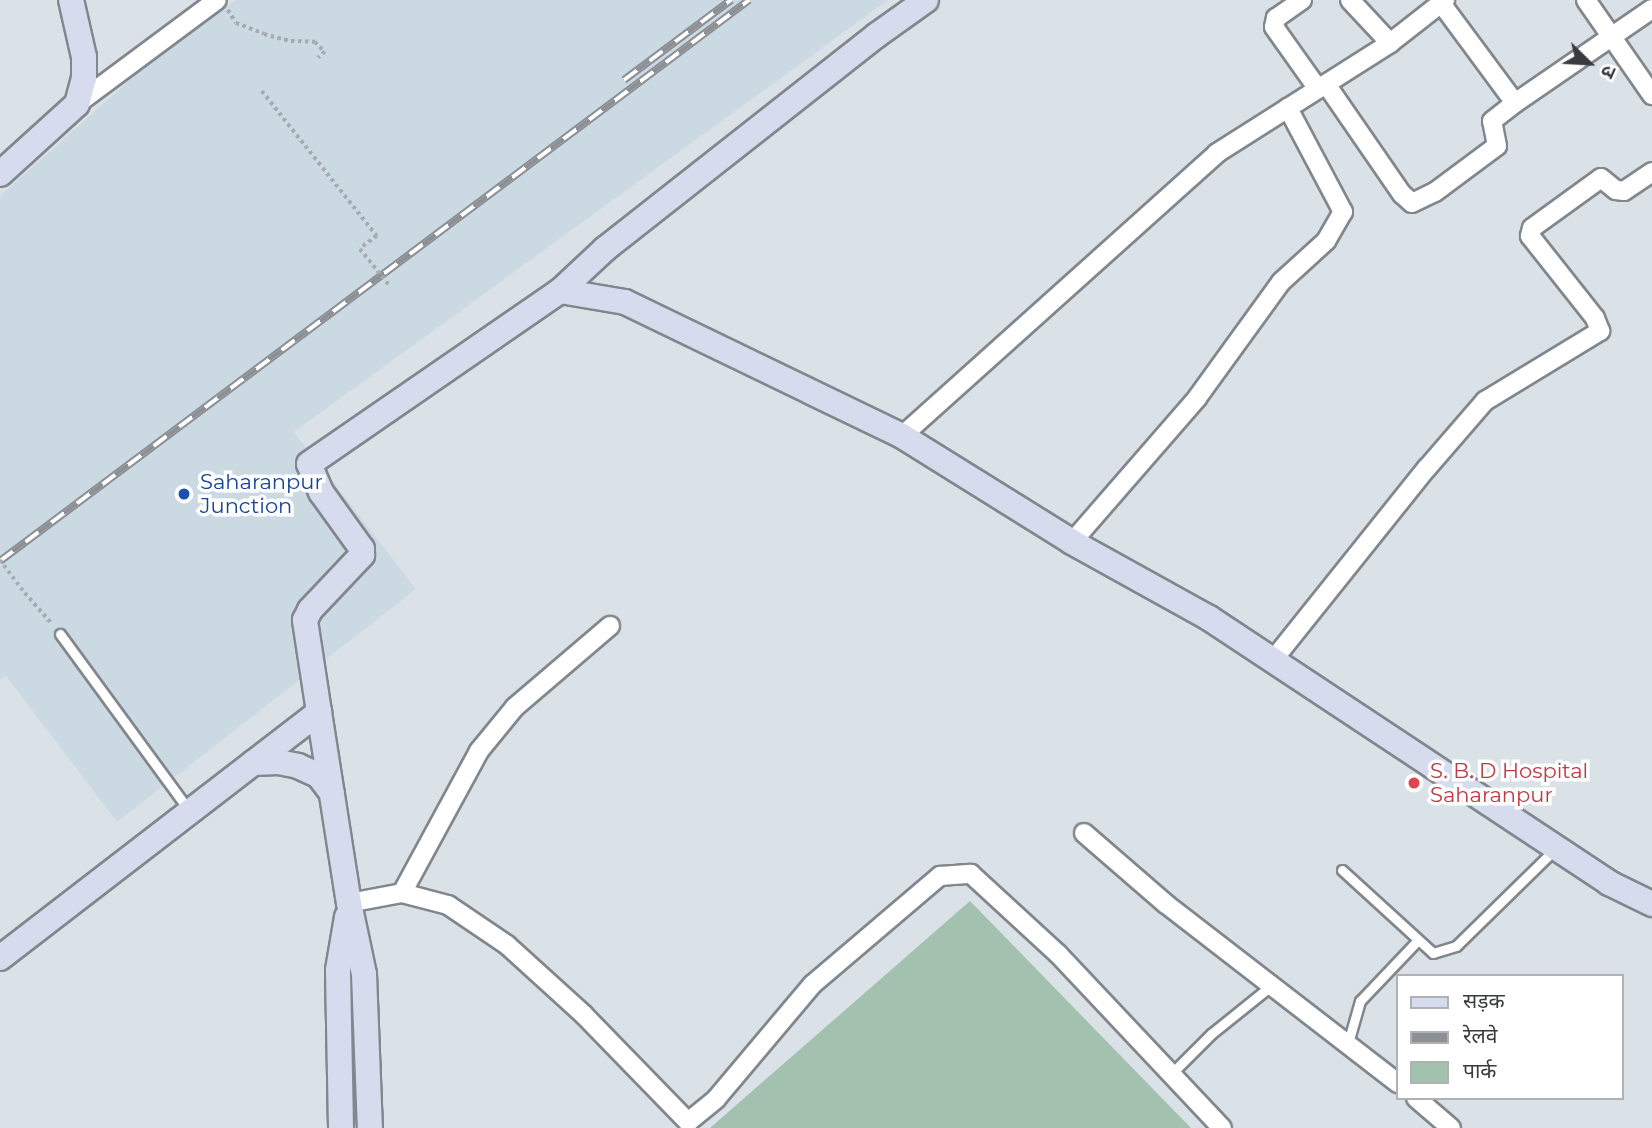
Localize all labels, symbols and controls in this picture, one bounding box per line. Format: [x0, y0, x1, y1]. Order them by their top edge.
north arrow [1554, 28, 1624, 98]
text: उ [1596, 62, 1621, 82]
place label: Saharanpur Junction [200, 469, 323, 519]
marker: Saharanpur Junction [174, 484, 194, 504]
place label: S. B. D Hospital Saharanpur [1430, 758, 1588, 808]
marker: S. B. D Hospital Saharanpur [1404, 773, 1424, 793]
legend [1396, 974, 1624, 1100]
text: सड़क [1463, 988, 1505, 1013]
text: रेलवे [1463, 1023, 1498, 1048]
text: पार्क [1463, 1058, 1497, 1083]

